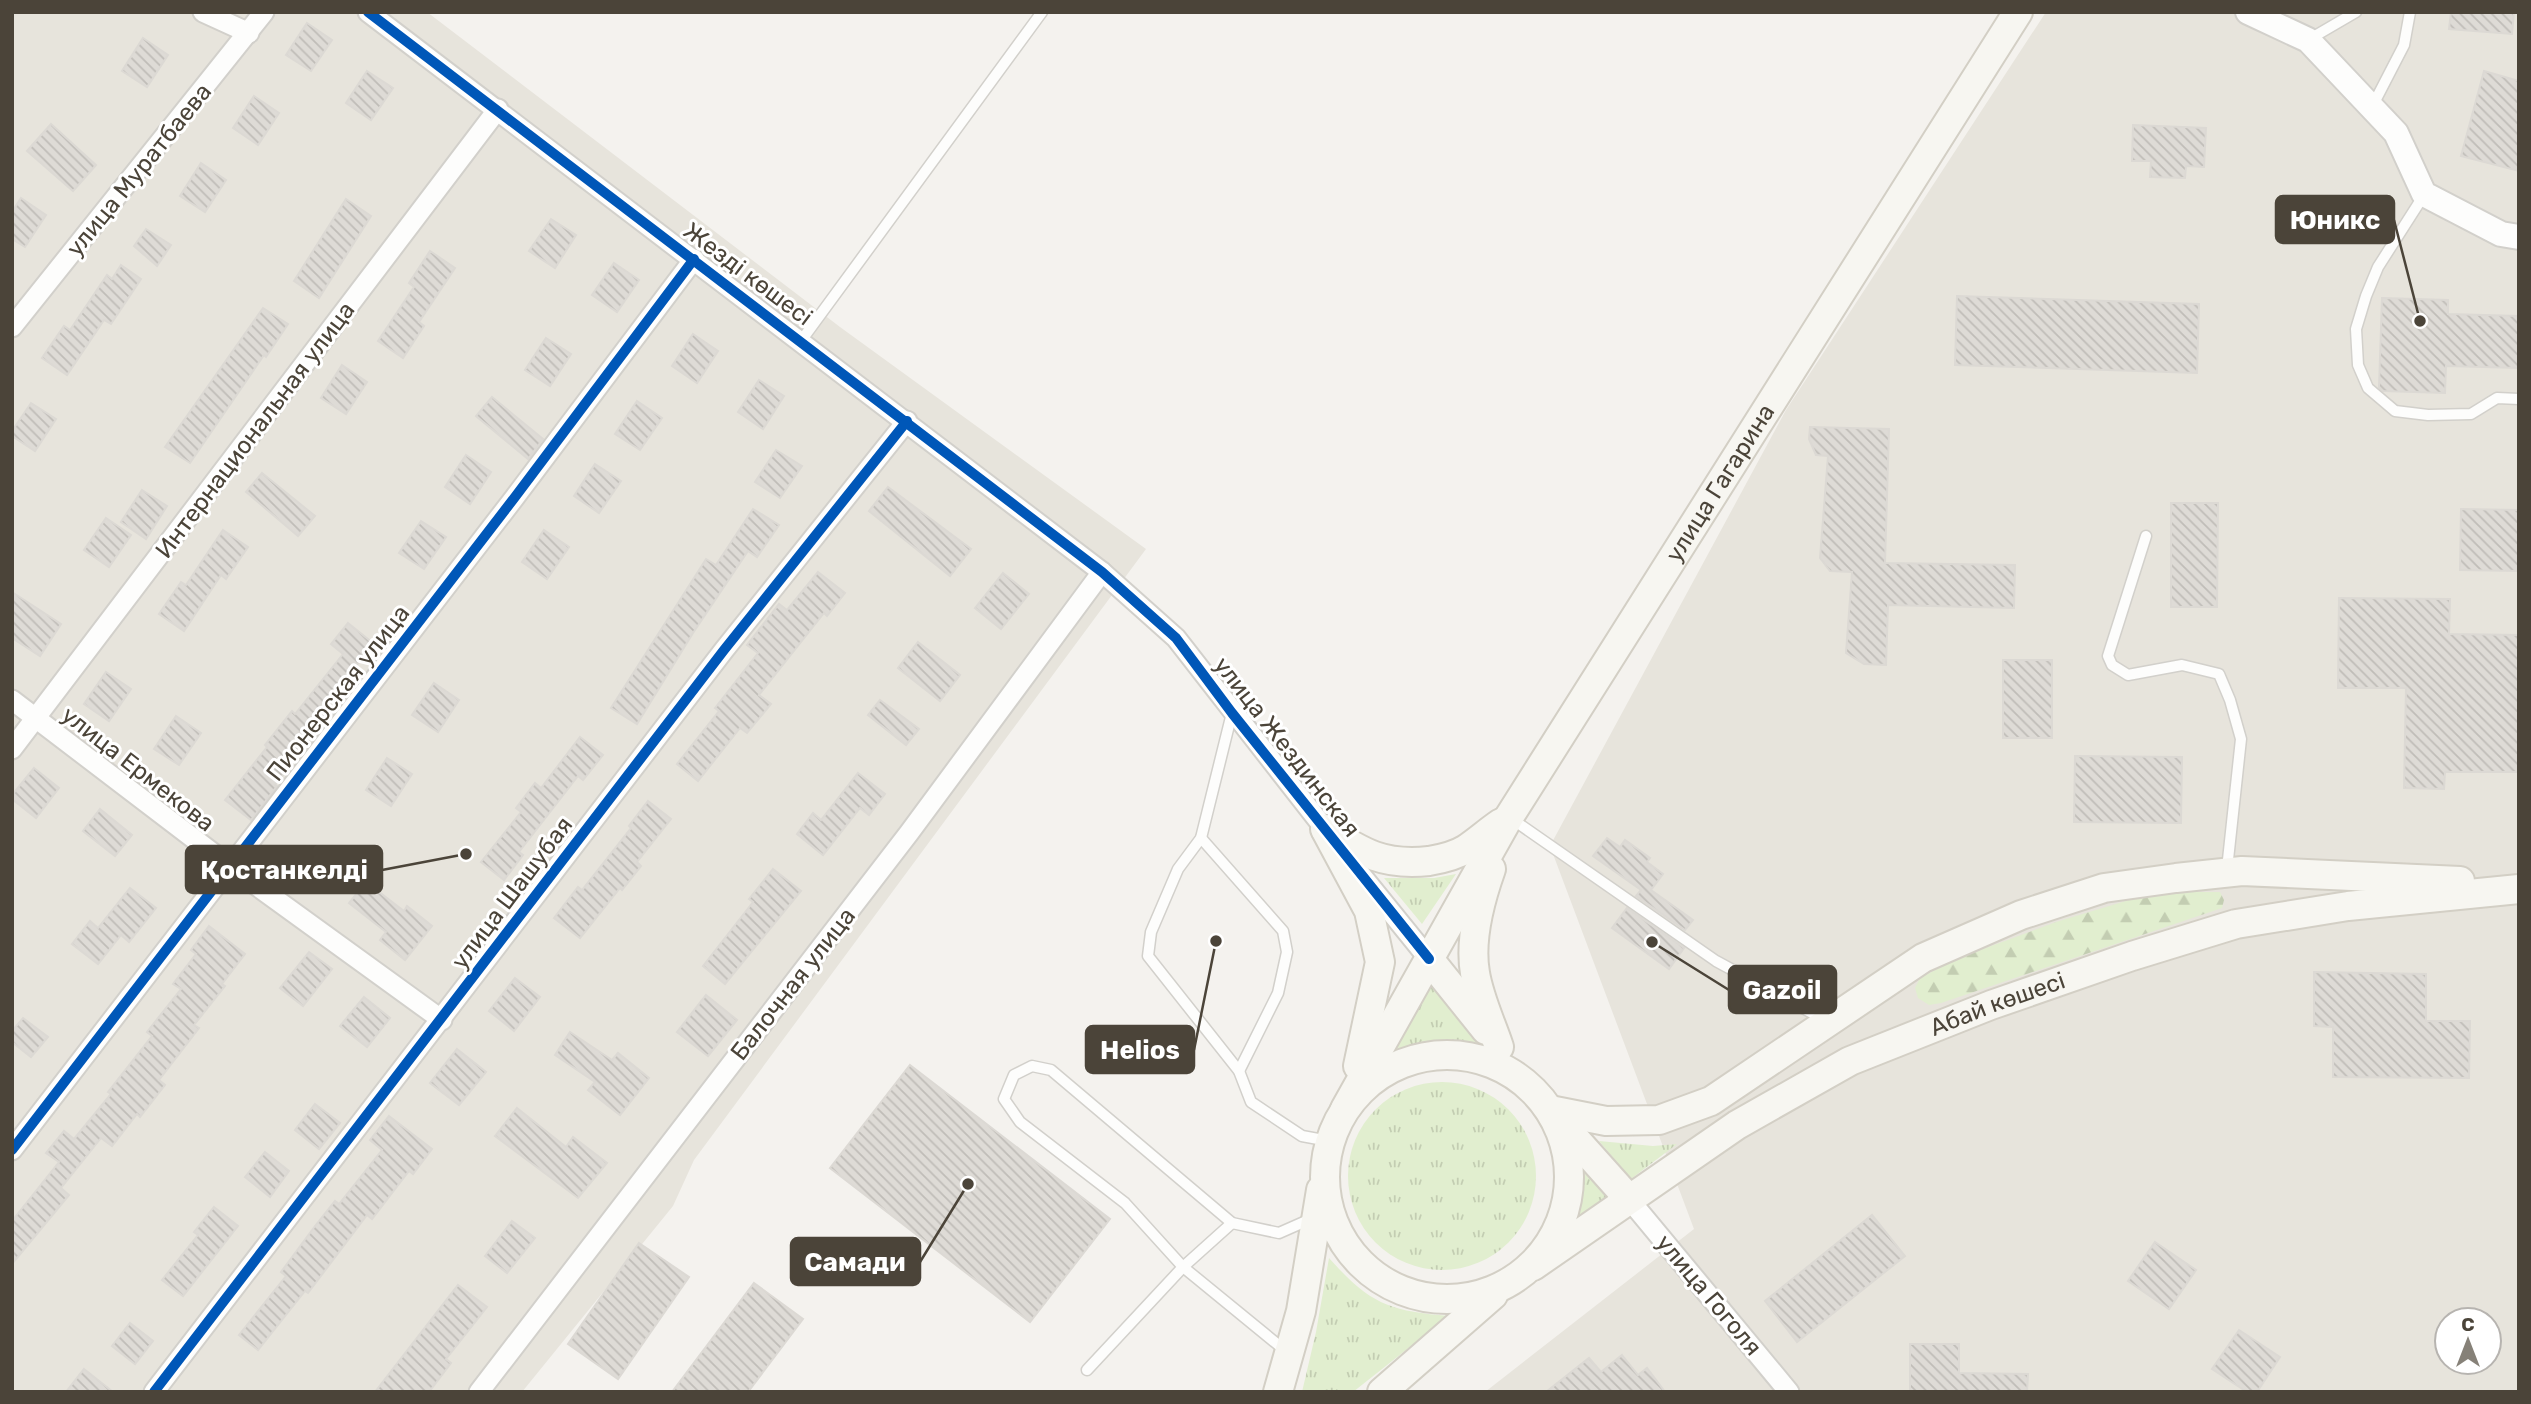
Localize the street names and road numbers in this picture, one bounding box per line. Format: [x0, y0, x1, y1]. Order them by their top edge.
street label: улица Муратбаева [61, 78, 217, 262]
street label: Жезді көшесі [678, 217, 818, 331]
street label: Интернациональная улица [150, 297, 360, 563]
street label: улица Гагарина [1660, 399, 1780, 567]
street label: Пионерская улица [261, 600, 415, 786]
street label: улица Жездинская [1208, 652, 1366, 842]
street label: улица Ермекова [56, 701, 220, 837]
street label: улица Шашубая [446, 811, 578, 975]
street label: Балочная улица [725, 902, 861, 1066]
street label: Абай көшесі [1926, 966, 2069, 1042]
street label: улица Гоголя [1650, 1229, 1768, 1361]

